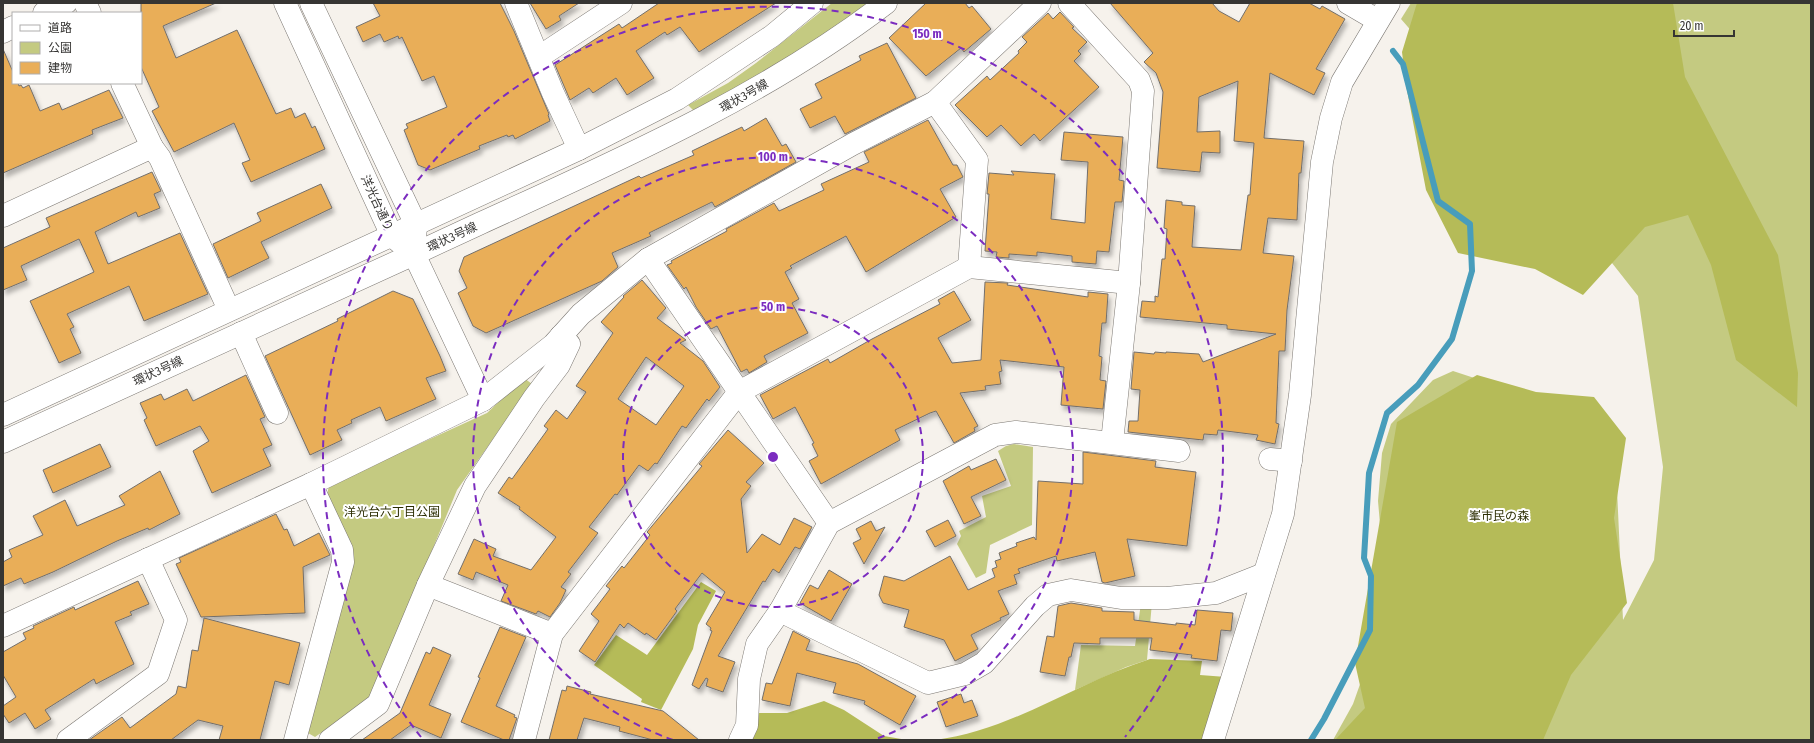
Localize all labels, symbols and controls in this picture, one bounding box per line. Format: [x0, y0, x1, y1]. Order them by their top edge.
legend [12, 12, 142, 84]
scale bar [1674, 12, 1734, 38]
text: 20 m [1680, 19, 1704, 33]
text: 道路 [48, 21, 72, 35]
text: 150 m [912, 27, 942, 41]
text: 公園 [48, 41, 72, 55]
text: 建物 [48, 61, 72, 75]
street label: 環状3号線 [717, 77, 771, 115]
text: 100 m [758, 150, 788, 164]
street label: 洋光台通り [358, 173, 396, 233]
street label: 環状3号線 [425, 219, 479, 255]
text: 50 m [761, 300, 785, 314]
street label: 環状3号線 [131, 353, 185, 389]
centre of rings [766, 450, 780, 464]
park label: 洋光台六丁目公園 [344, 505, 440, 519]
park label: 峯市民の森 [1469, 509, 1529, 523]

